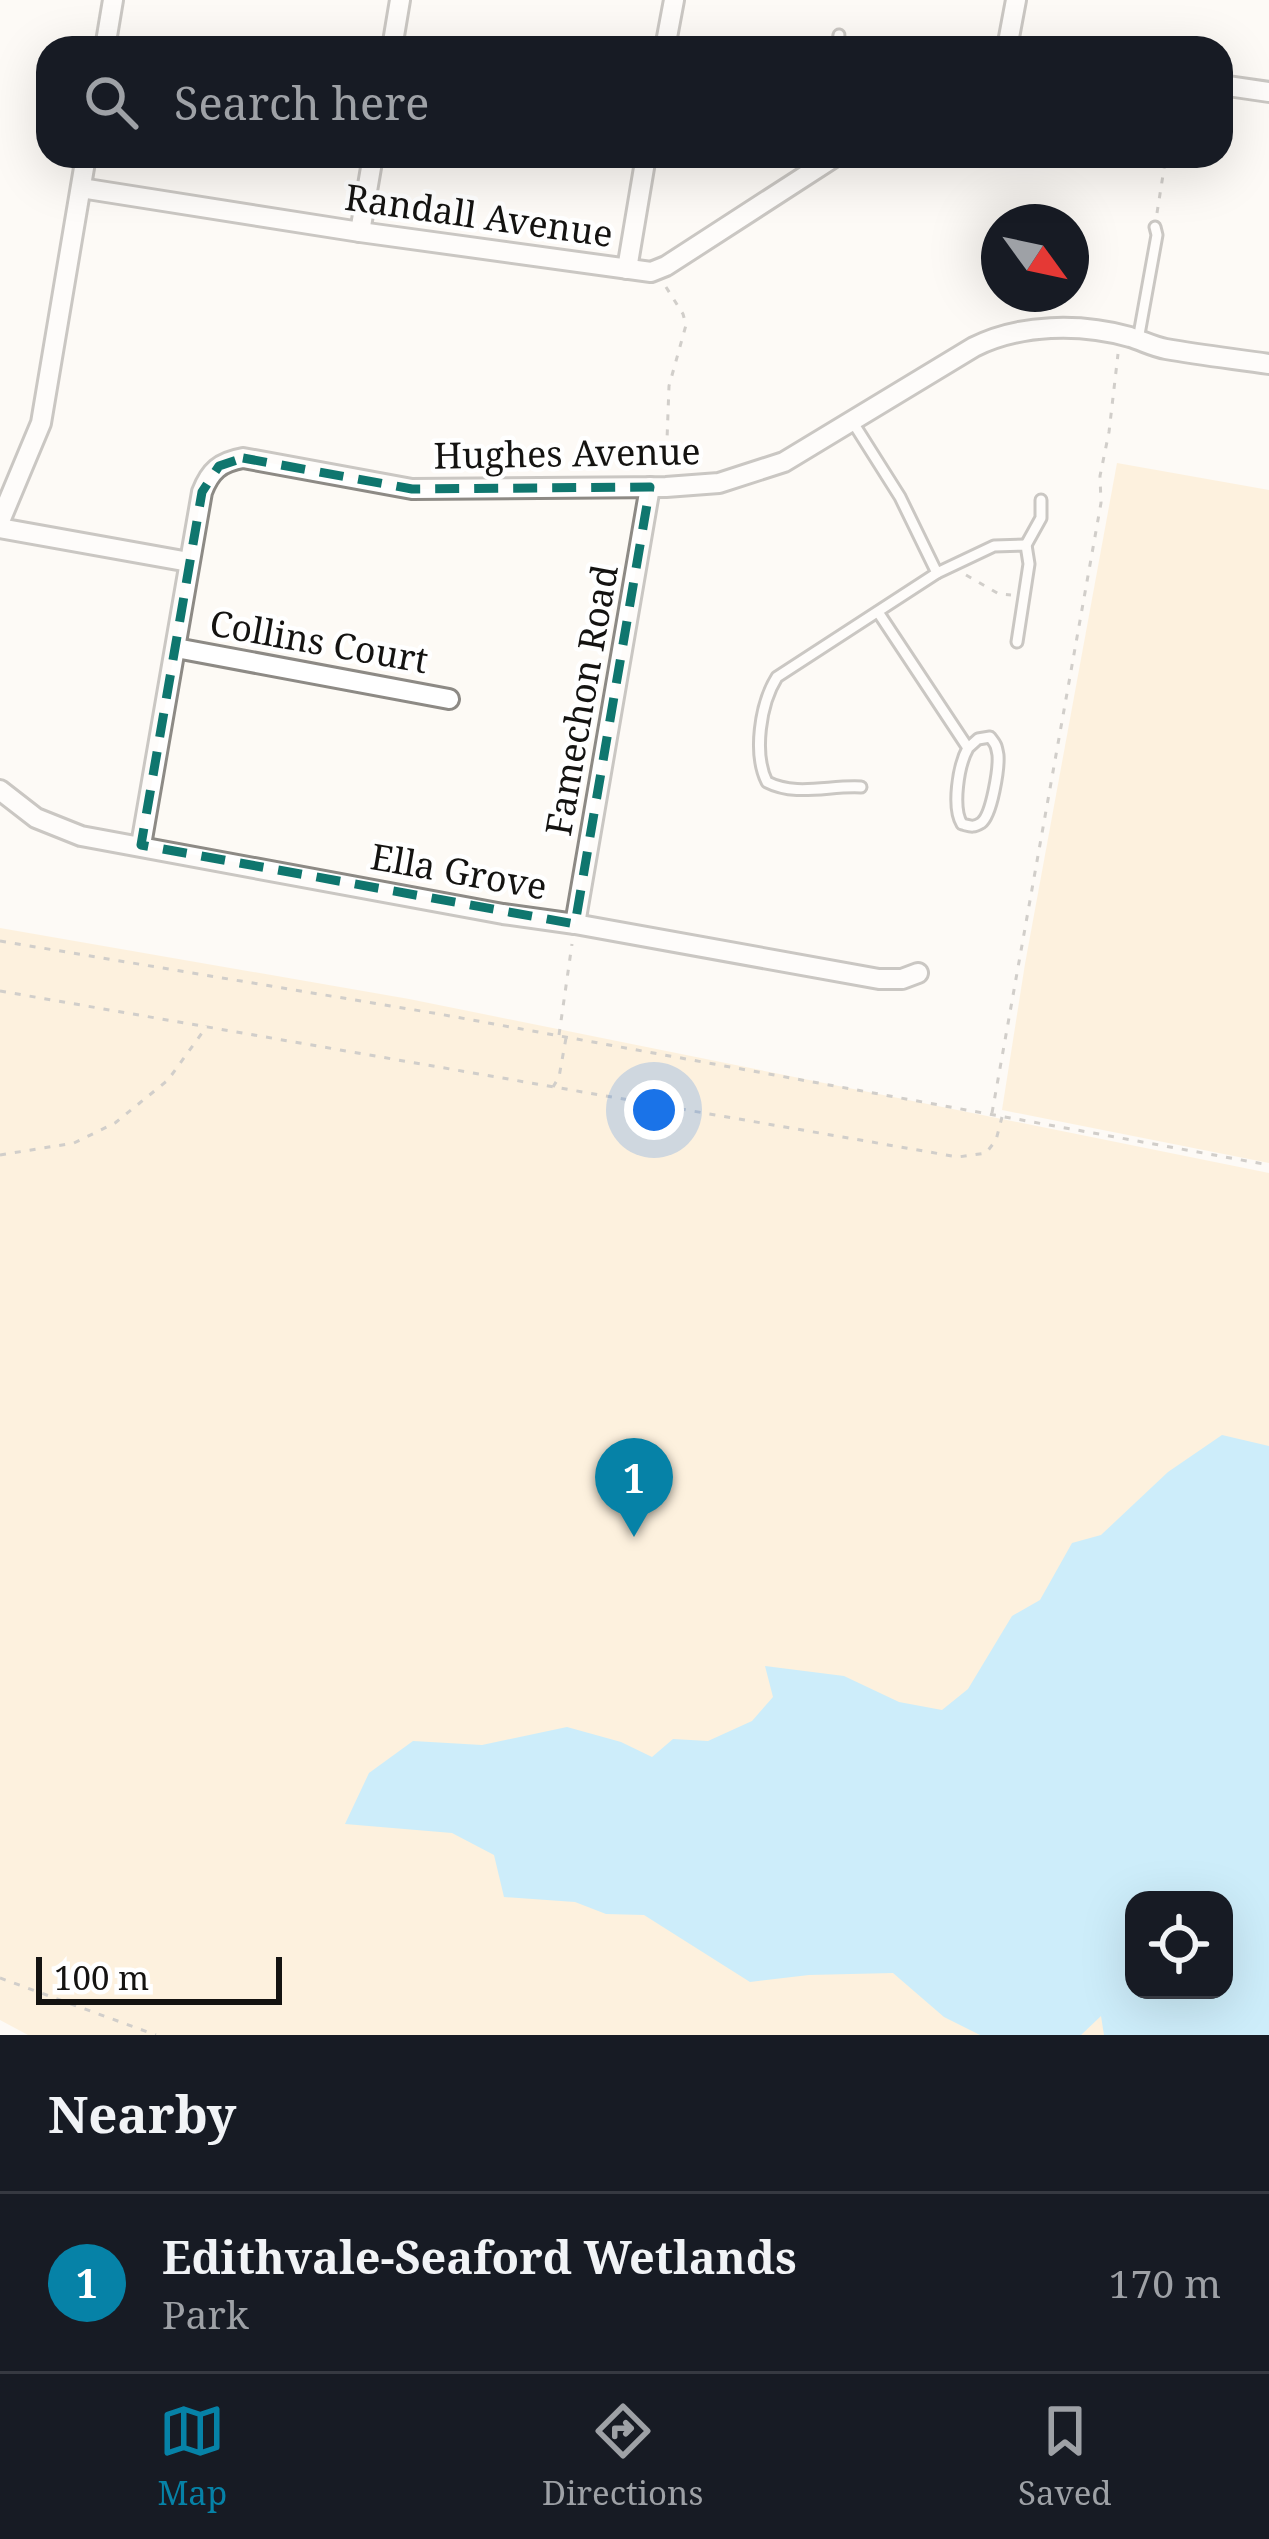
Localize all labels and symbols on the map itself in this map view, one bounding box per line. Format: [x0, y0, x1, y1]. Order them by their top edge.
street label: Randall Avenue [342, 172, 616, 258]
north arrow [981, 204, 1089, 312]
street label: Hughes Avenue [433, 426, 701, 480]
street label: Famechon Road [533, 561, 629, 839]
street label: Collins Court [206, 598, 432, 684]
street label: Ella Grove [367, 831, 551, 911]
your location [624, 1080, 684, 1140]
pin: 1 [595, 1438, 673, 1537]
scale bar [36, 1951, 282, 2004]

